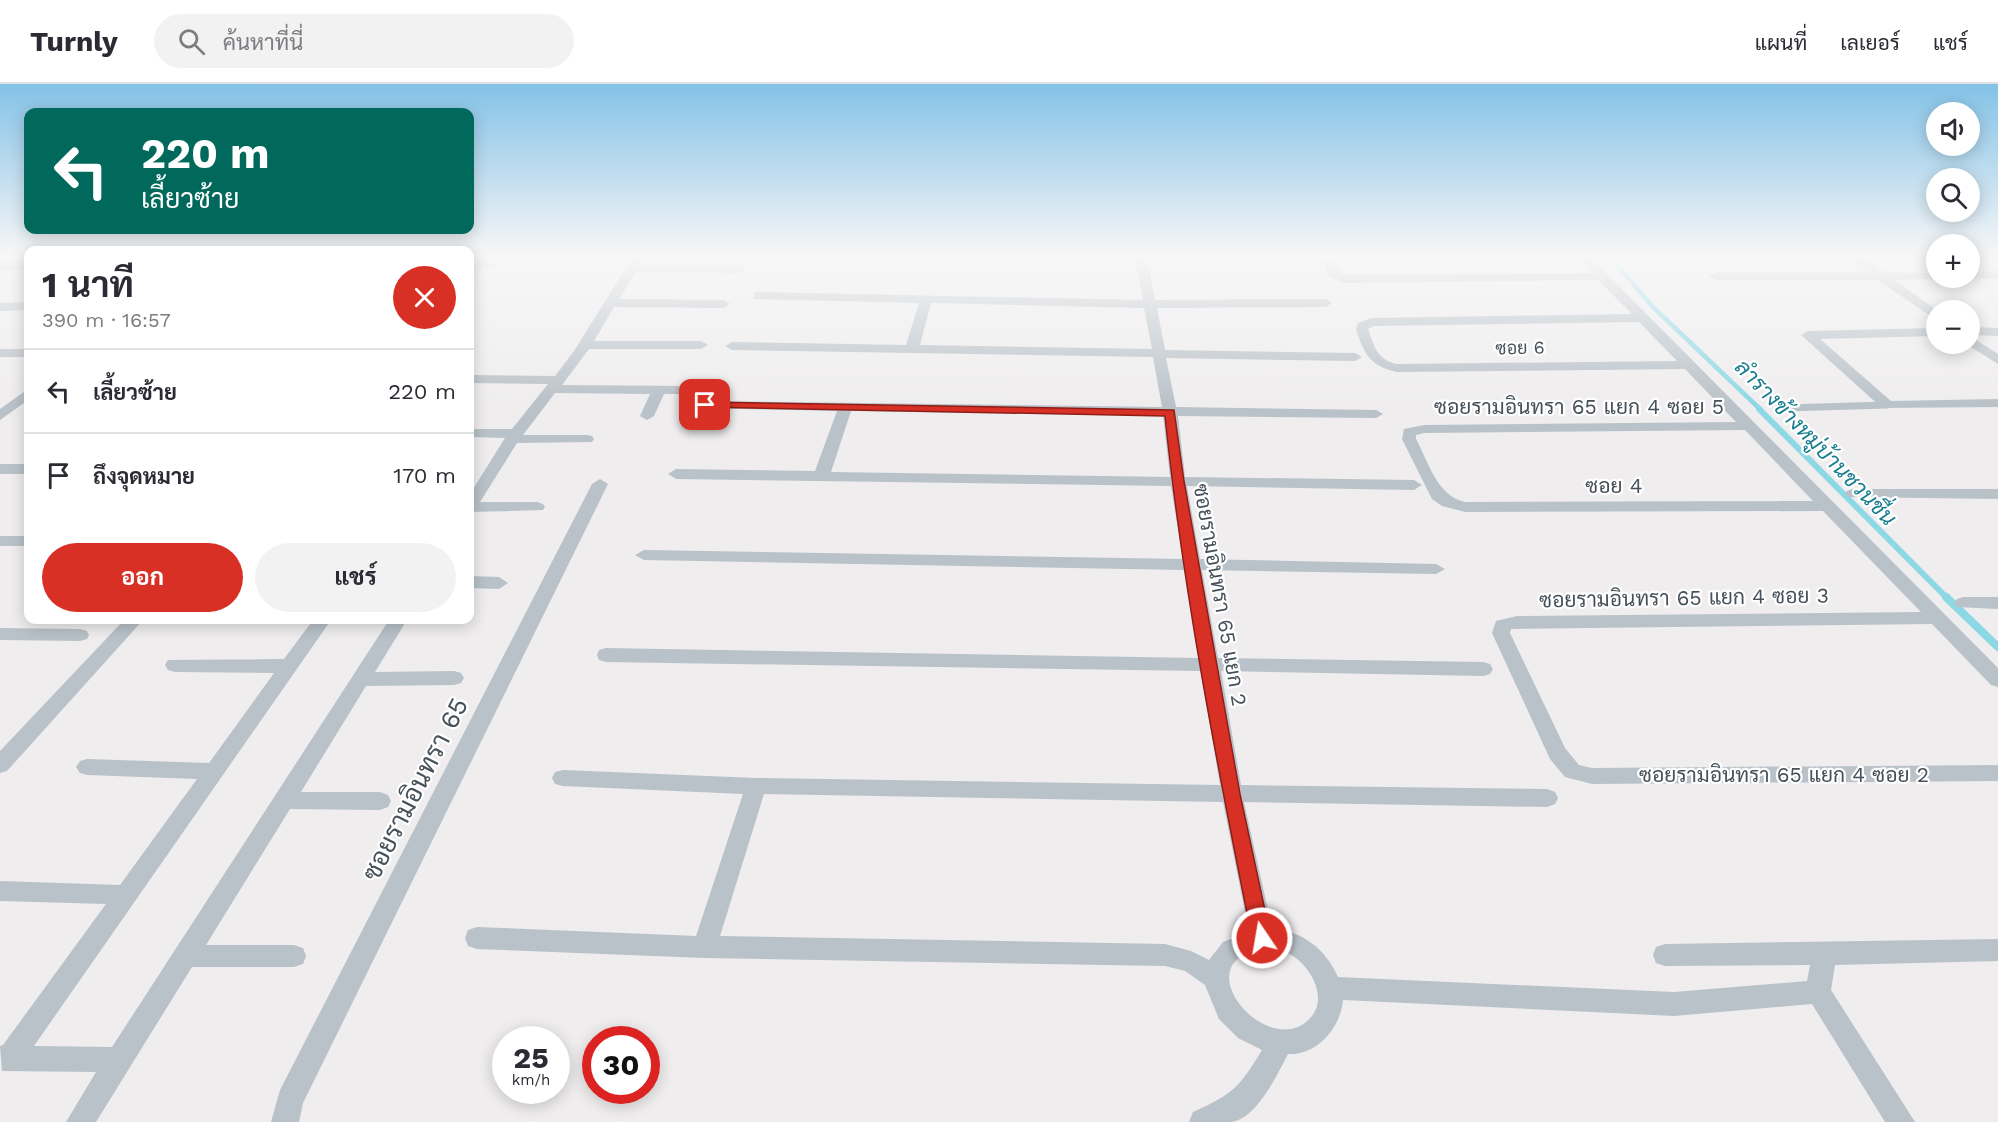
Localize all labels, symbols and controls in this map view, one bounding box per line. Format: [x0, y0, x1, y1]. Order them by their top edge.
search box [154, 14, 574, 68]
text: Turnly [30, 25, 118, 58]
icon: search [175, 25, 208, 58]
text: ค้นหาที่นี่ [223, 30, 303, 55]
text: แผนที่ [1755, 30, 1807, 55]
text: เลเยอร์ [1840, 30, 1900, 55]
text: แชร์ [1933, 30, 1968, 55]
map controls [1926, 102, 1980, 354]
button: sound [1926, 102, 1980, 156]
text: 220 m [141, 129, 270, 178]
icon: left [42, 132, 120, 210]
button: search [1926, 168, 1980, 222]
text: เลี้ยวซ้าย [141, 183, 239, 215]
button: + [1926, 234, 1980, 288]
text: 1 นาที [42, 264, 134, 306]
button: close [393, 266, 456, 329]
button: − [1926, 300, 1980, 354]
text: 390 m · 16:57 [42, 308, 171, 332]
street label: ซอย 6 [1495, 337, 1545, 358]
water label: ลำรางข้างหมู่บ้านชวนชื่น [1728, 349, 1906, 533]
icon: left [42, 375, 75, 408]
text: 220 m [388, 379, 456, 404]
pin [679, 379, 730, 430]
text: เลี้ยวซ้าย [93, 380, 177, 405]
icon: arrive [688, 388, 721, 421]
street label: ซอยรามอินทรา 65 แยก 4 ซอย 5 [1434, 394, 1724, 419]
icon: arrive [42, 459, 75, 492]
text: 170 m [393, 463, 456, 488]
text: ถึงจุดหมาย [93, 464, 195, 489]
street label: ซอย 4 [1585, 473, 1643, 498]
street label: ซอยรามอินทรา 65 แยก 2 [1189, 482, 1252, 708]
button: ออก [42, 543, 243, 612]
button: แชร์ [255, 543, 456, 612]
street label: ซอยรามอินทรา 65 แยก 4 ซอย 3 [1539, 582, 1829, 613]
street label: ซอยรามอินทรา 65 [356, 693, 474, 885]
street label: ซอยรามอินทรา 65 แยก 4 ซอย 2 [1639, 762, 1929, 787]
position arrow [1230, 906, 1294, 970]
speed limit sign: 30 [582, 1026, 660, 1104]
text: 25 [513, 1040, 549, 1075]
text: km/h [512, 1071, 550, 1089]

